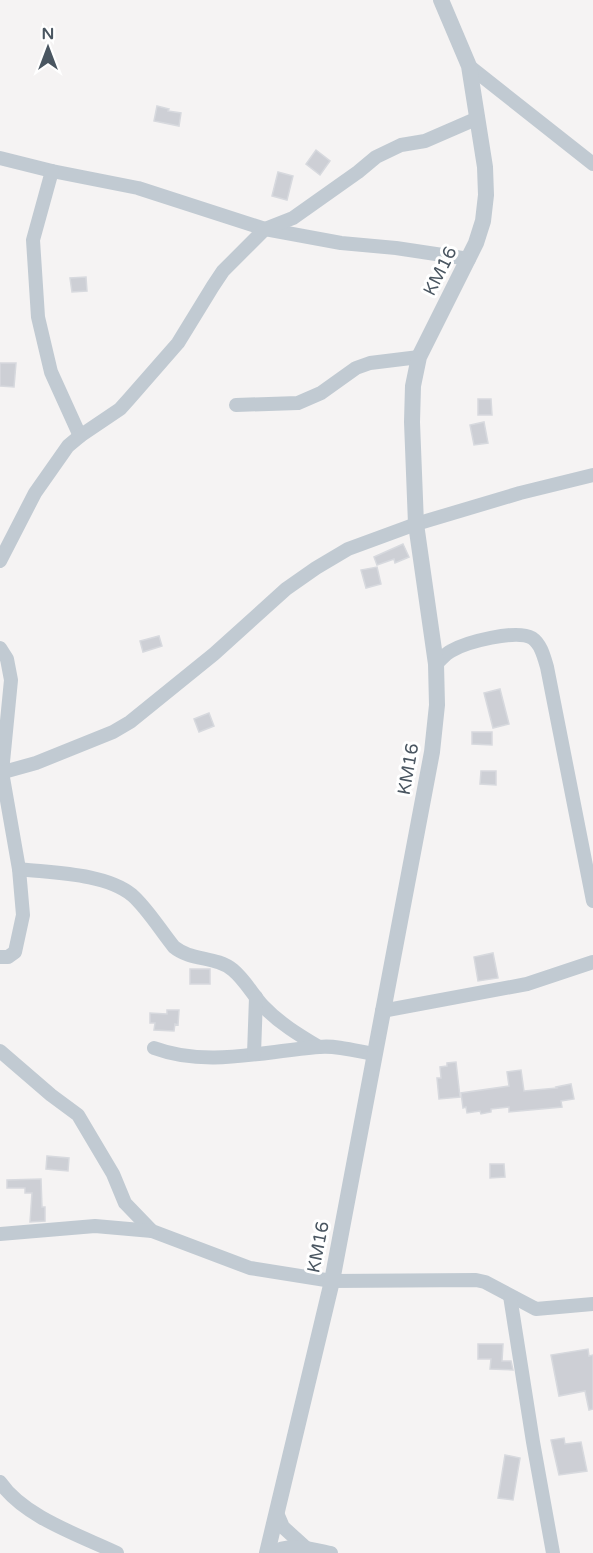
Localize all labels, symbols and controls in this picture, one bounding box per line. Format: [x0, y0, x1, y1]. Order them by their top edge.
north arrow [18, 18, 78, 78]
text: N [42, 24, 54, 44]
street label: KM16 [418, 243, 462, 299]
street label: KM16 [393, 741, 423, 797]
street label: KM16 [302, 1219, 334, 1275]

